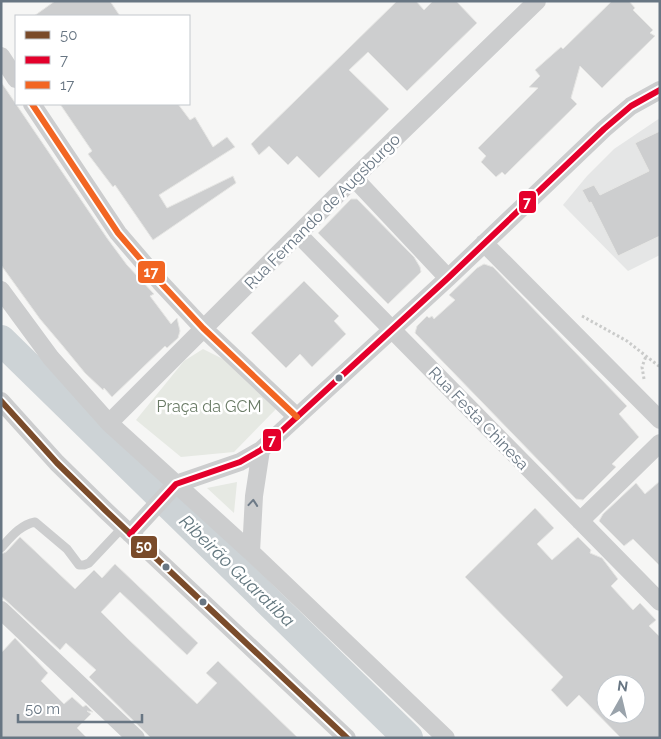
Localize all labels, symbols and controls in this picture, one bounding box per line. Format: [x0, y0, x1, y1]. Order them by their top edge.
legend [15, 15, 190, 105]
text: 50 [60, 26, 77, 44]
text: 7 [60, 51, 68, 69]
text: 17 [60, 76, 74, 94]
street label: Rua Fernando de Augsburgo [241, 130, 404, 293]
line badge: 7 [518, 190, 537, 214]
text: 7 [523, 194, 531, 210]
line badge: 17 [137, 260, 166, 284]
text: 17 [144, 264, 159, 280]
street label: Rua Festa Chinesa [425, 363, 533, 474]
unlabelled marker [334, 373, 344, 383]
park label: Praça da GCM [156, 397, 262, 416]
line badge: 7 [262, 428, 282, 452]
text: 7 [268, 432, 276, 448]
one-way arrow [247, 499, 258, 507]
water label: Ribeirão Guaratiba [175, 510, 299, 631]
line badge: 50 [130, 535, 158, 559]
text: 50 [136, 538, 152, 554]
unlabelled marker [161, 562, 171, 572]
unlabelled marker [198, 597, 208, 607]
north arrow [596, 674, 646, 724]
text: N [616, 677, 629, 695]
scale bar [18, 692, 141, 724]
text: 50 m [25, 700, 60, 718]

